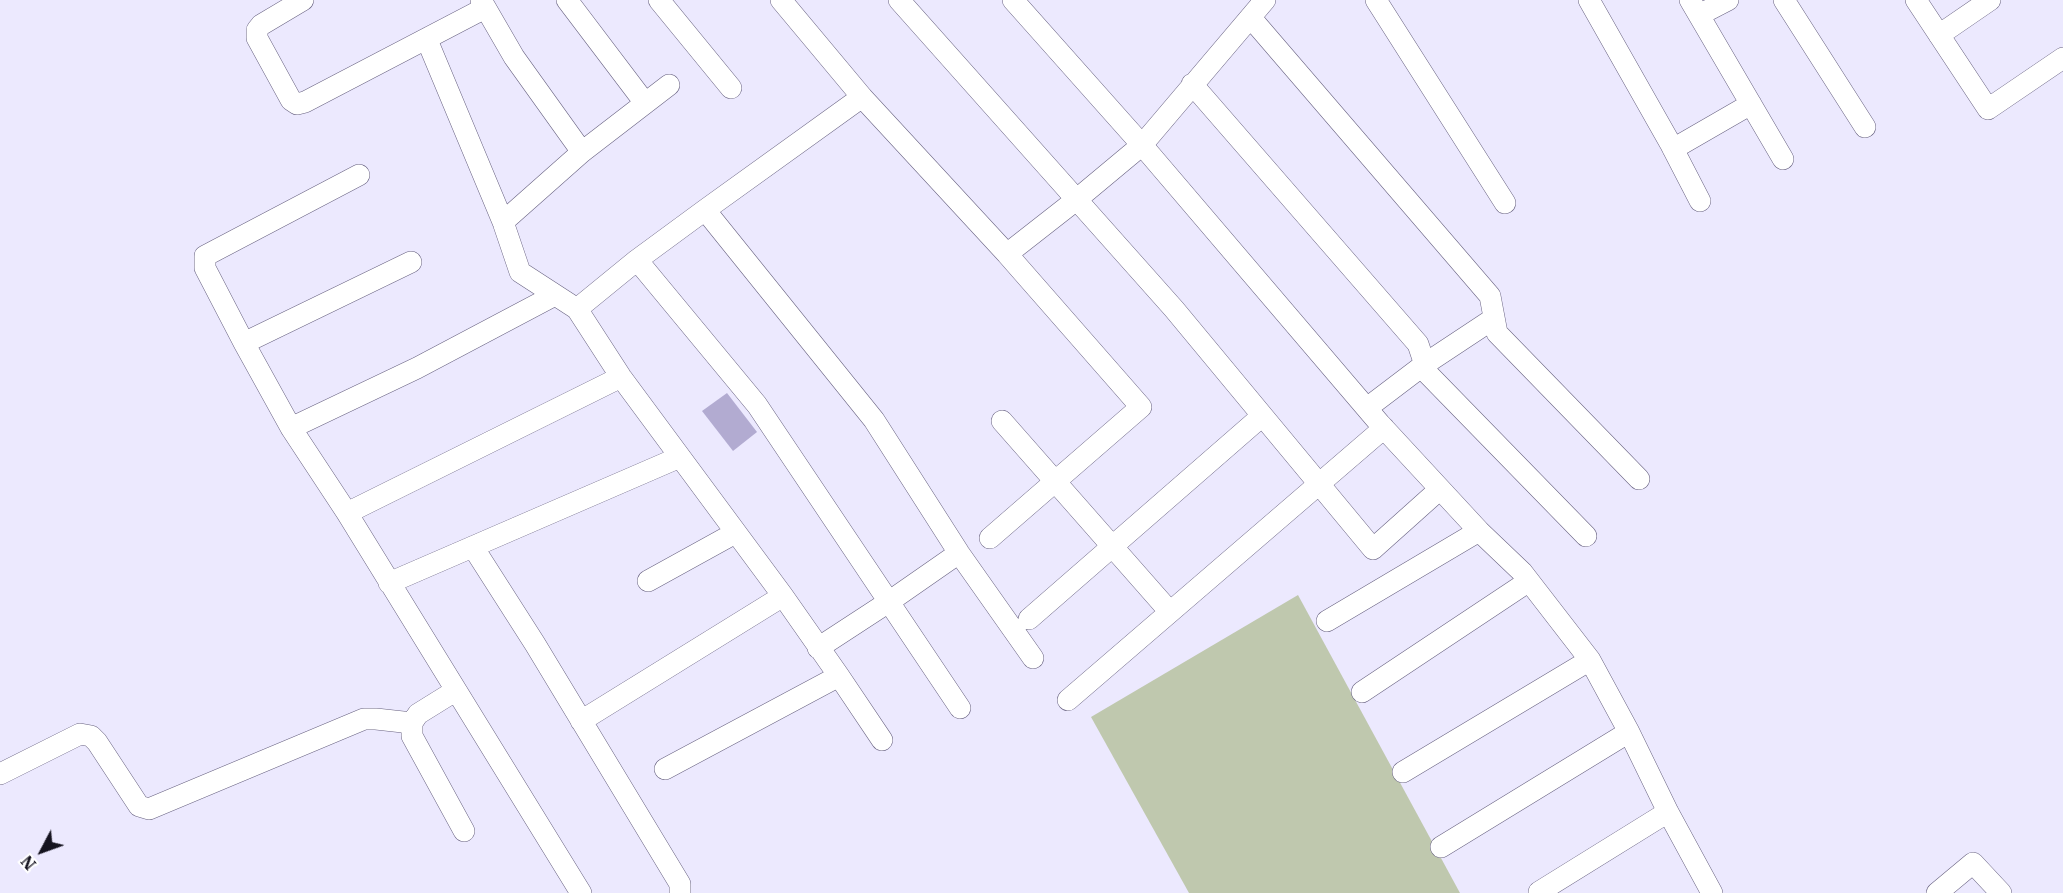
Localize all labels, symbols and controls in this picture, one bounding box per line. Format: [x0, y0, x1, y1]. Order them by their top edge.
north arrow [12, 821, 72, 881]
text: N [17, 851, 40, 874]

